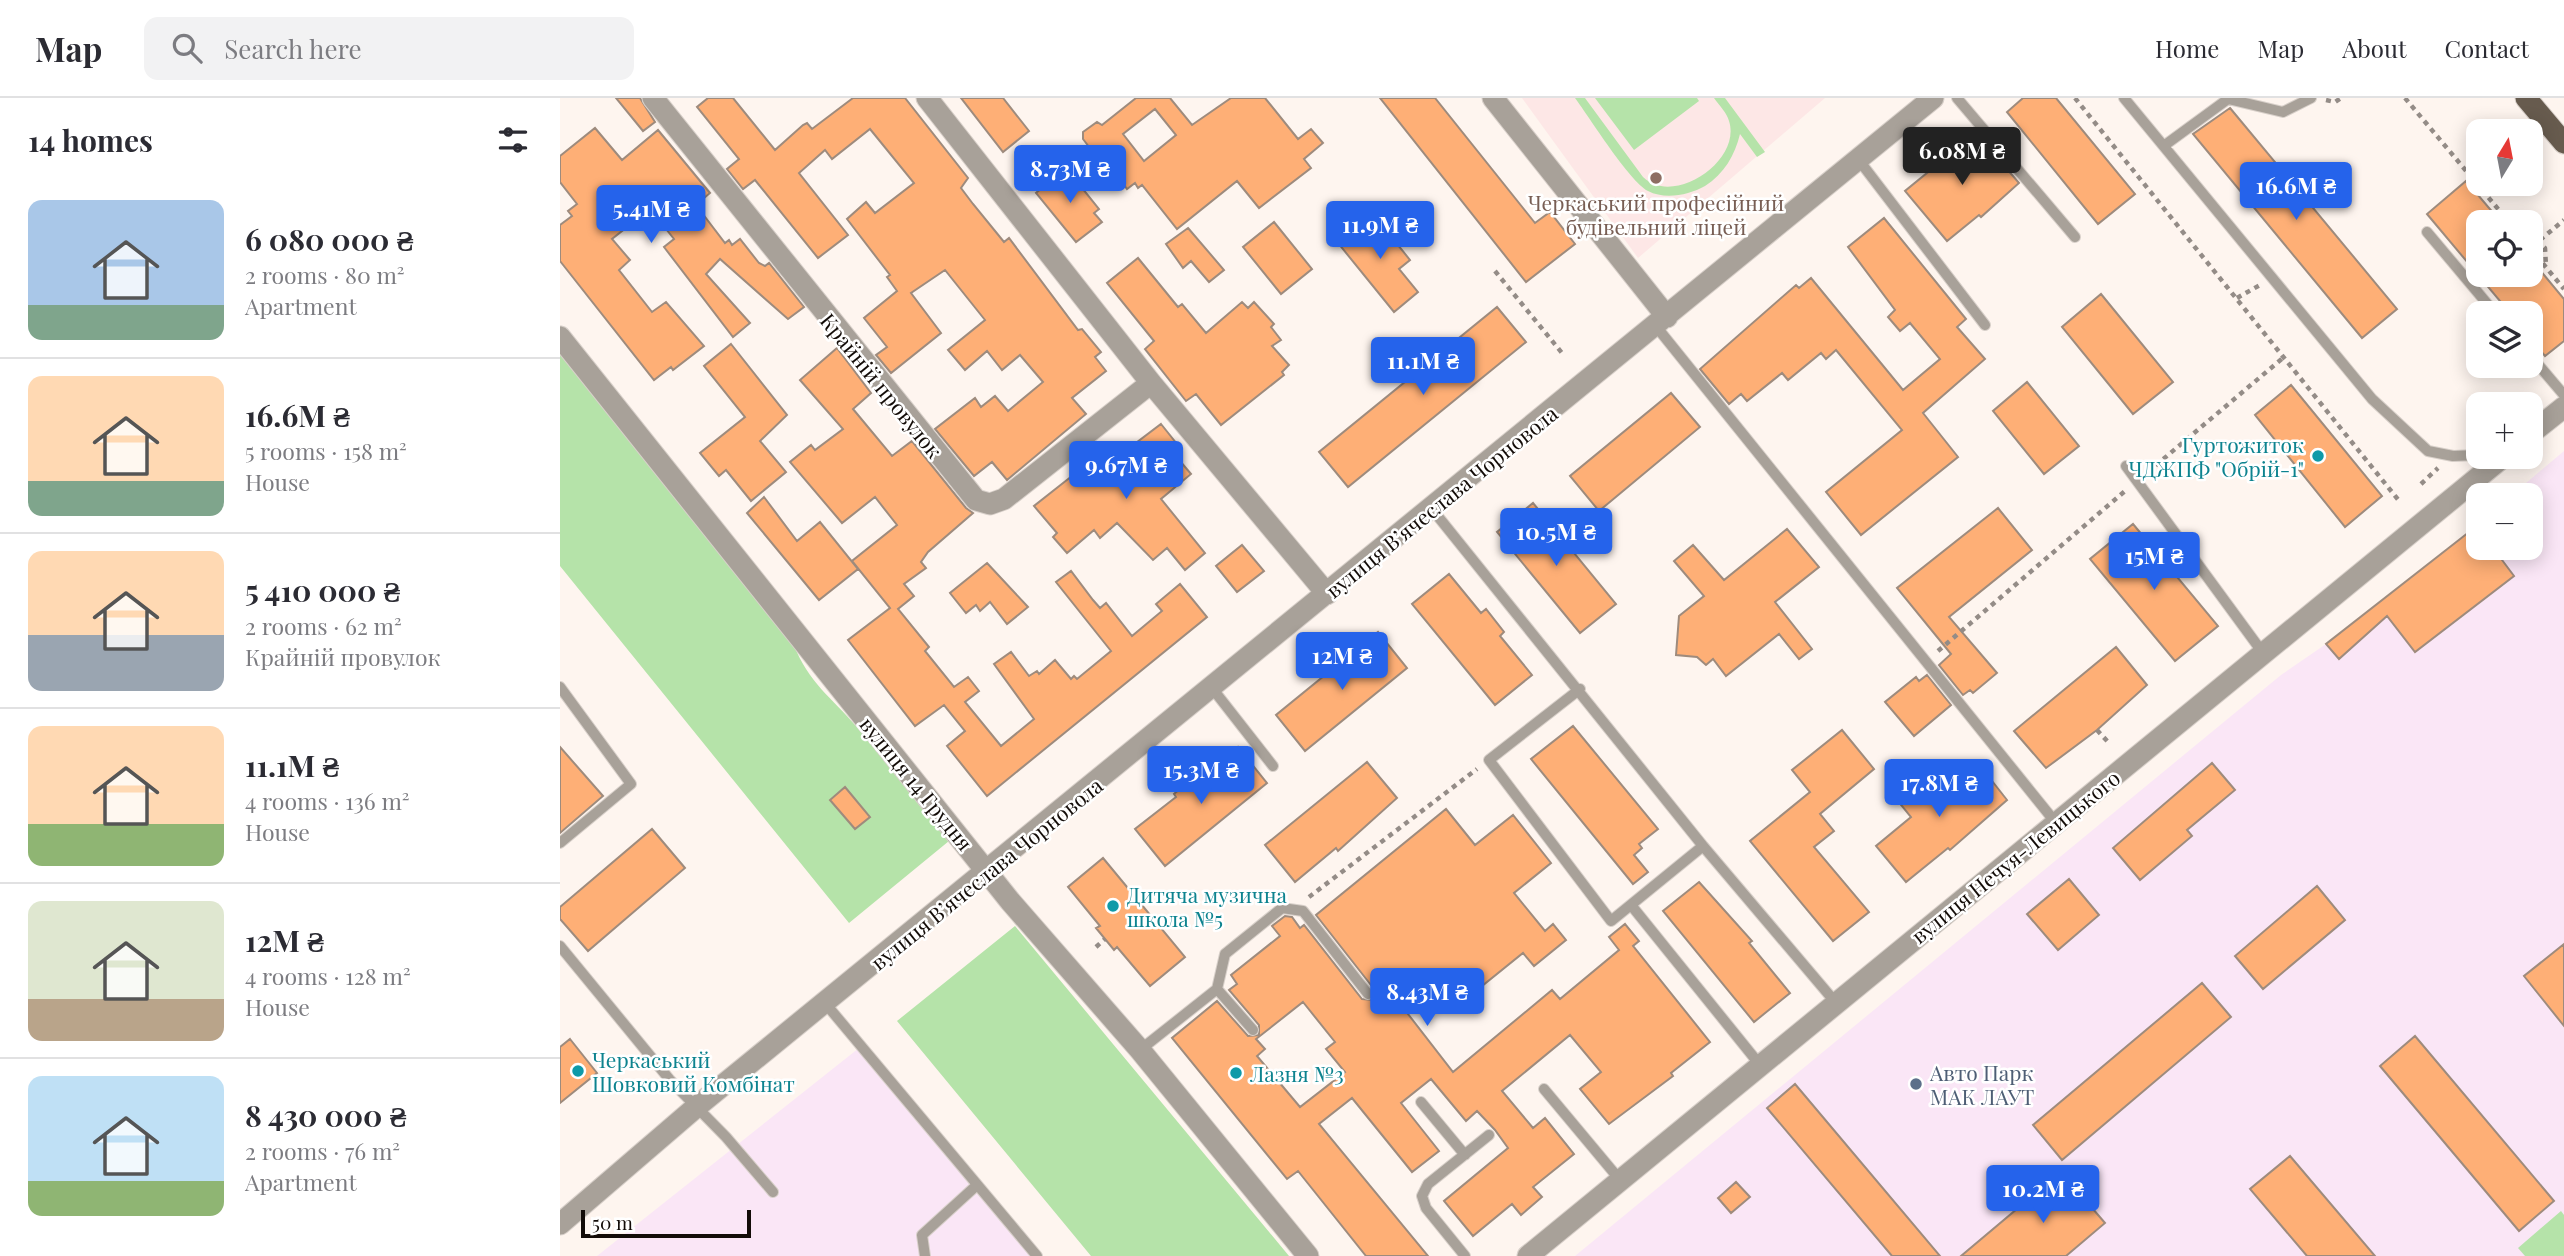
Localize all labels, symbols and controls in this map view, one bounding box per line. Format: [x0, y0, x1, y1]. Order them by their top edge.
search box [144, 17, 634, 80]
text: Map [35, 26, 102, 70]
icon: search [168, 29, 206, 67]
text: Search here [224, 31, 362, 66]
text: Home [2155, 32, 2219, 64]
text: Map [2257, 32, 2304, 64]
text: About [2342, 32, 2406, 64]
text: Contact [2444, 32, 2529, 64]
north arrow [2466, 119, 2543, 196]
map controls [2466, 119, 2543, 560]
text: 14 homes [28, 120, 153, 160]
icon: filters [494, 121, 532, 159]
pin: 6.08M ₴ [1897, 127, 2027, 187]
text: 6.08M ₴ [1919, 134, 2005, 165]
pin: 8.73M ₴ [1005, 146, 1135, 205]
text: 8.73M ₴ [1030, 152, 1110, 183]
pin: 16.6M ₴ [2231, 162, 2361, 222]
text: 16.6M ₴ [2256, 169, 2336, 200]
marker: Черкаський професійний будівельний ліцей [1648, 170, 1664, 186]
pin: 5.41M ₴ [586, 186, 716, 245]
place label: Черкаський професійний будівельний ліцей [1528, 188, 1784, 240]
text: 5.41M ₴ [612, 192, 690, 223]
pin: 11.9M ₴ [1315, 202, 1445, 261]
text: 11.9M ₴ [1342, 208, 1418, 239]
button: locate [2466, 210, 2543, 287]
text: 6 080 000 ₴ [245, 219, 413, 259]
icon: home [84, 228, 168, 312]
text: 2 rooms · 80 m² [245, 259, 405, 290]
text: Apartment [245, 290, 357, 321]
button: layers [2466, 301, 2543, 378]
street label: Крайній провулок [815, 307, 949, 463]
pin: 11.1M ₴ [1358, 338, 1488, 397]
text: 11.1M ₴ [1387, 344, 1459, 375]
button: + [2466, 392, 2543, 469]
text: 16.6M ₴ [245, 395, 350, 435]
street label: вулиця Вʼячеслава Чорновола [1319, 398, 1563, 603]
icon: home [84, 404, 168, 488]
place label: Гуртожиток ЧДЖПФ "Обрій-1" [2129, 430, 2304, 482]
text: 5 rooms · 158 m² [245, 435, 407, 466]
pin: 9.67M ₴ [1061, 442, 1191, 501]
text: 9.67M ₴ [1085, 448, 1167, 479]
marker: Гуртожиток ЧДЖПФ "Обрій-1" [2310, 448, 2326, 464]
text: House [245, 466, 310, 497]
button: − [2466, 483, 2543, 560]
pin: 10.5M ₴ [1491, 508, 1621, 568]
text: 10.5M ₴ [1516, 515, 1596, 546]
pin: 15M ₴ [2105, 532, 2203, 592]
text: 15M ₴ [2125, 539, 2183, 570]
text: 5 410 000 ₴ [245, 570, 400, 610]
icon: home [84, 579, 168, 663]
text: 2 rooms · 62 m² [245, 610, 402, 641]
pin: 12M ₴ [1293, 632, 1391, 692]
text: 12M ₴ [1312, 639, 1372, 670]
text: Крайній провулок [245, 641, 441, 672]
street label: вулиця 14 Грудня [854, 710, 980, 856]
text: 11.1M ₴ [245, 745, 339, 785]
pin: 15.3M ₴ [1136, 746, 1266, 806]
text: 15.3M ₴ [1163, 753, 1239, 784]
icon: home [84, 754, 168, 838]
pin: 17.8M ₴ [1874, 760, 2004, 819]
street label: вулиця Нечуя-Левицького [1905, 763, 2125, 949]
text: 17.8M ₴ [1900, 766, 1978, 797]
street label: вулиця Вʼячеслава Чорновола [864, 770, 1108, 975]
text: 4 rooms · 136 m² [245, 785, 410, 816]
text: House [245, 816, 310, 847]
place label: Дитяча музична школа №5 [1127, 880, 1288, 932]
marker: Дитяча музична школа №5 [1105, 898, 1121, 914]
text: 12M ₴ [245, 920, 324, 960]
icon: home [84, 929, 168, 1013]
text: 4 rooms · 128 m² [245, 960, 411, 991]
pin: 8.43M ₴ [1362, 968, 1492, 1028]
text: 8.43M ₴ [1386, 975, 1468, 1006]
text: House [245, 991, 310, 1022]
place label: Черкаський Шовковий Комбінат [592, 1045, 795, 1097]
place label: Авто Парк МАК ЛАУТ [1929, 1058, 2034, 1110]
place label: Лазня №3 [1249, 1059, 1344, 1087]
marker: Черкаський Шовковий Комбінат [570, 1063, 586, 1079]
marker: Лазня №3 [1228, 1065, 1244, 1081]
marker: Авто Парк МАК ЛАУТ [1908, 1076, 1924, 1092]
text: 8 430 000 ₴ [245, 1095, 406, 1135]
icon: home [84, 1104, 168, 1188]
text: 2 rooms · 76 m² [245, 1135, 400, 1166]
text: Apartment [245, 1166, 357, 1197]
pin: 10.2M ₴ [1978, 1166, 2108, 1225]
text: 10.2M ₴ [2002, 1172, 2084, 1203]
scale bar [581, 1207, 751, 1239]
text: 50 m [592, 1209, 633, 1235]

